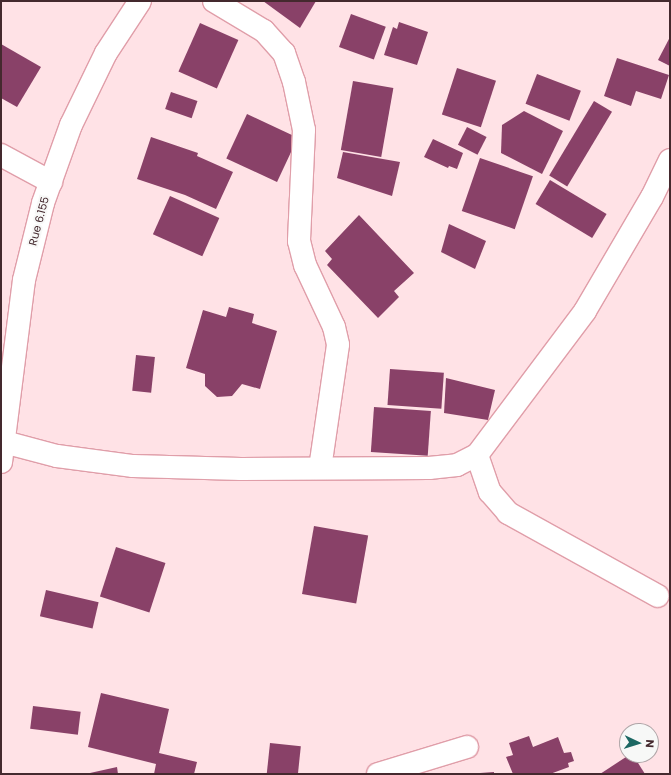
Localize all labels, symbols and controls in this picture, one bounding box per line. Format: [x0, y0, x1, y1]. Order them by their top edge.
street label: Rue 6.155 [26, 195, 52, 247]
north arrow [619, 723, 659, 763]
text: N [642, 739, 658, 748]

